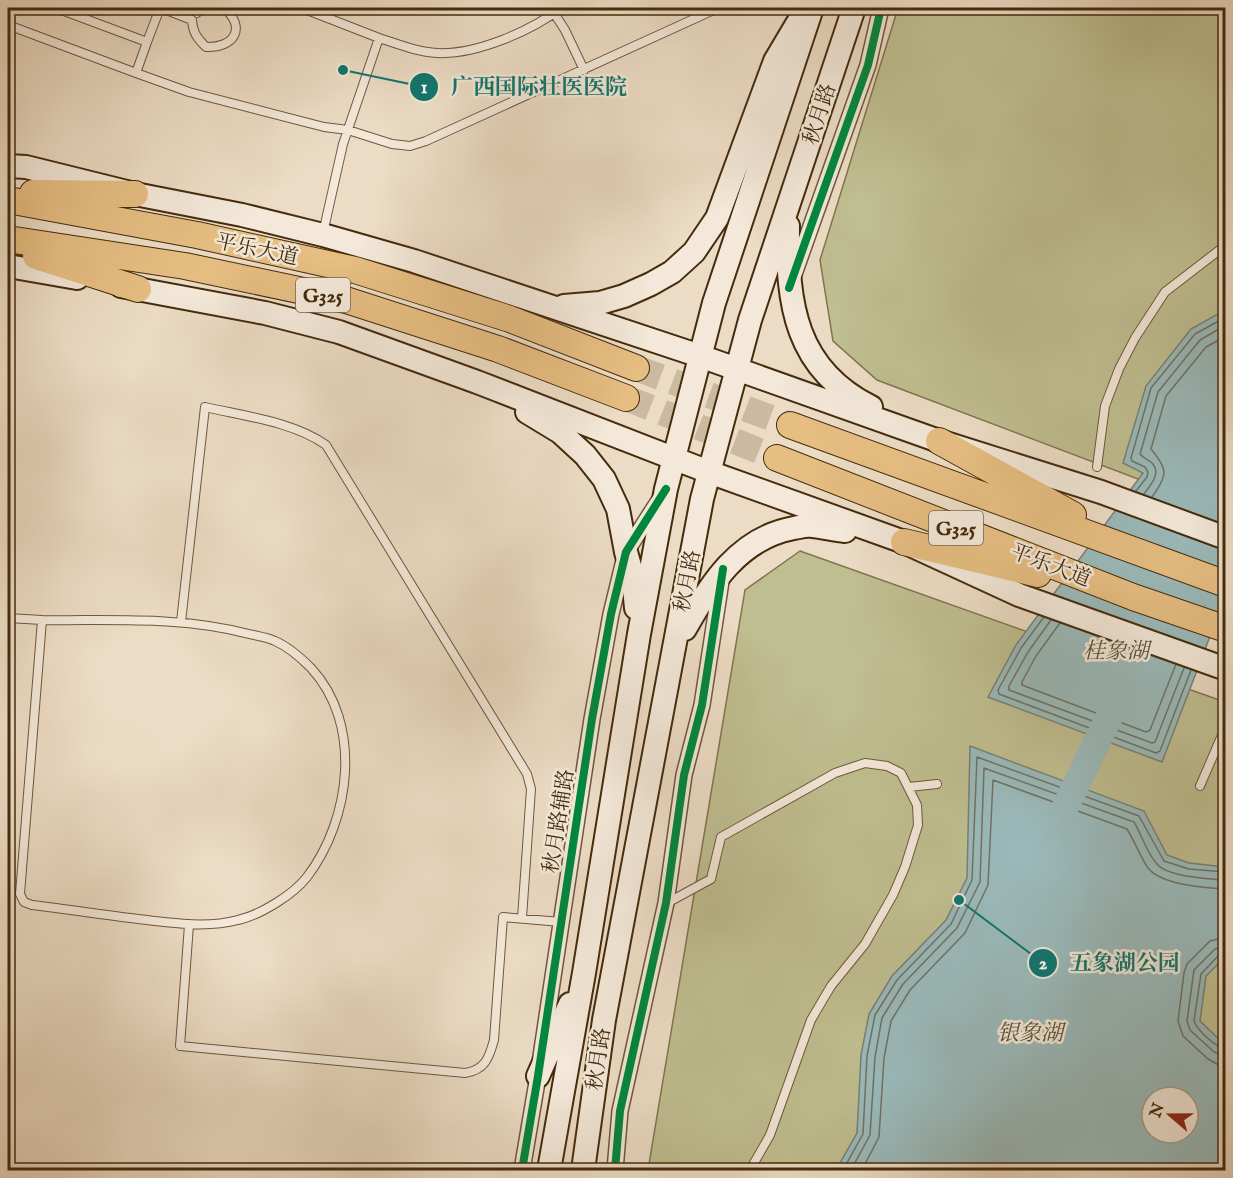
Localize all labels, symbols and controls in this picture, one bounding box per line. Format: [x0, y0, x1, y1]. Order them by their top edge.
callout: 广西国际壮医医院 [409, 67, 639, 107]
text: 广西国际壮医医院 [451, 74, 627, 102]
text: 1 [421, 77, 428, 100]
street label: 秋月路 [798, 80, 843, 149]
street label: 平乐大道 [213, 229, 301, 272]
road number: G325 [296, 278, 350, 312]
road number: G325 [929, 511, 983, 545]
street label: 平乐大道 [1006, 539, 1095, 594]
street label: 秋月路 [669, 548, 708, 615]
water label: 桂象湖 [1083, 638, 1153, 666]
street label: 秋月路辅路 [538, 767, 581, 875]
callout: 五象湖公园 [1028, 943, 1192, 983]
text: 五象湖公园 [1070, 950, 1180, 978]
text: 2 [1039, 953, 1048, 976]
water label: 银象湖 [997, 1020, 1067, 1048]
street label: 秋月路 [582, 1026, 617, 1092]
north arrow [1140, 1085, 1200, 1145]
text: N [1146, 1100, 1170, 1121]

